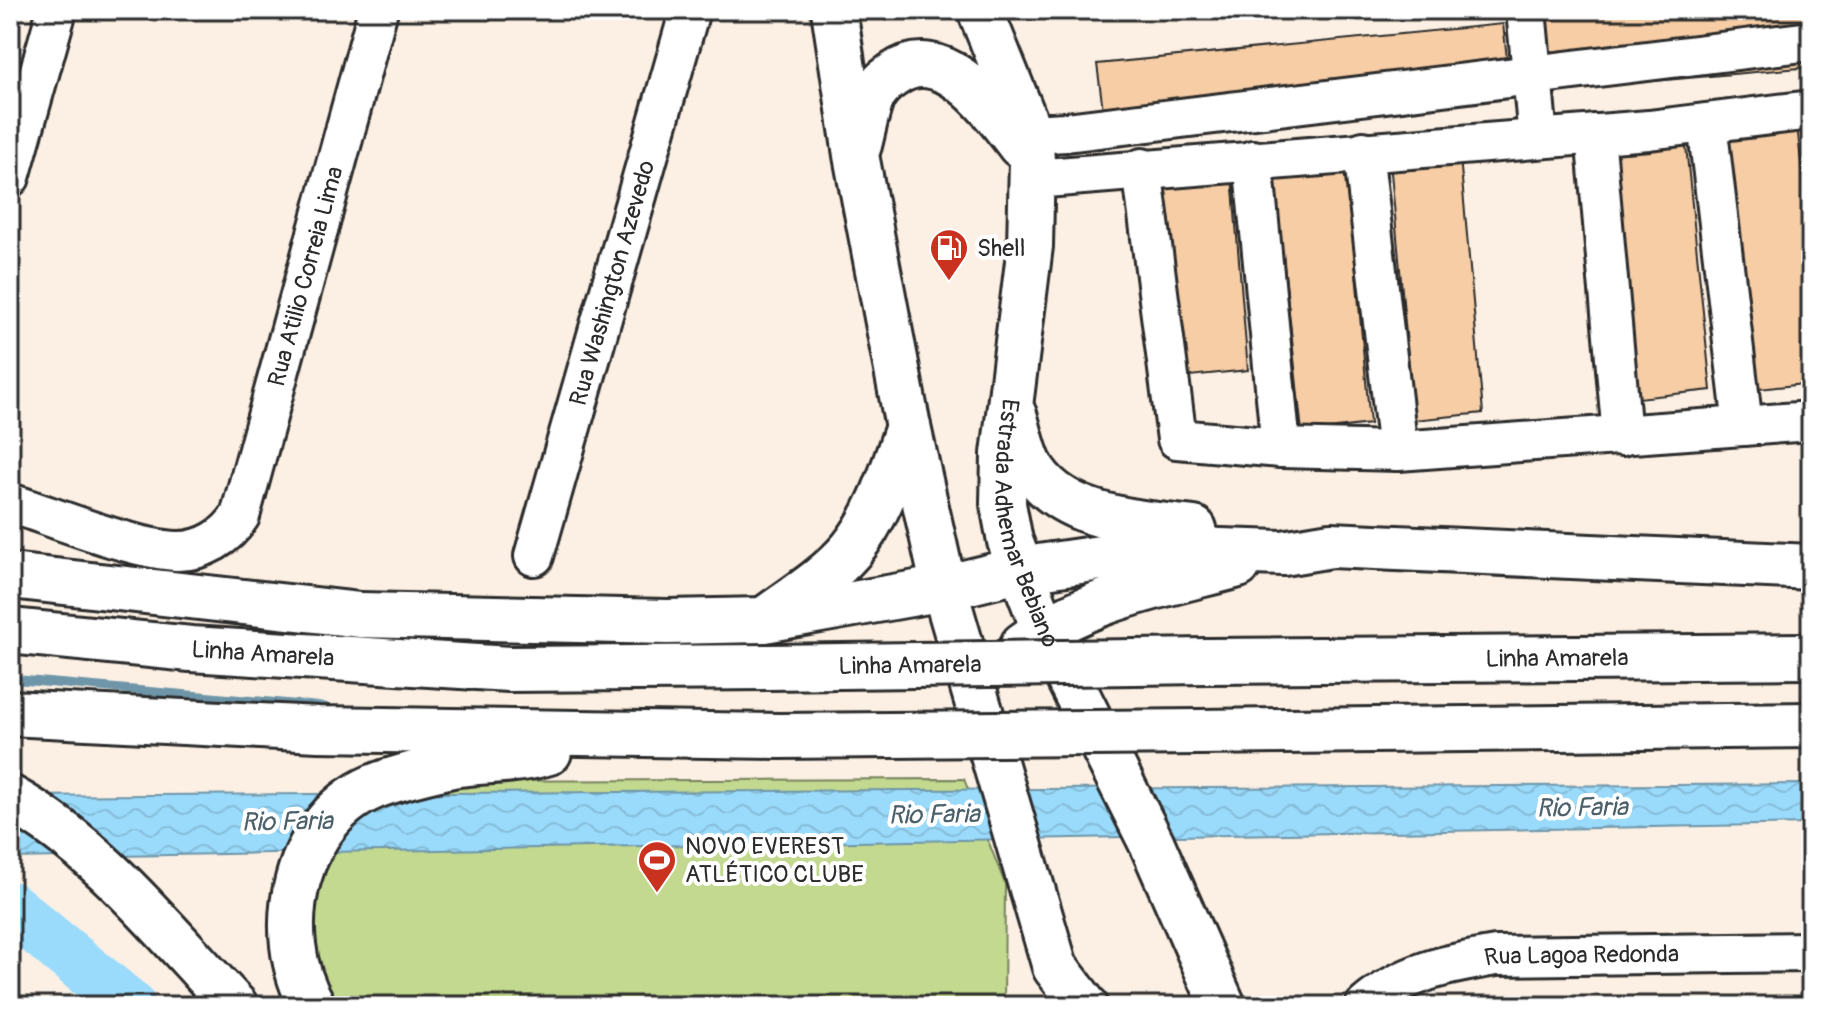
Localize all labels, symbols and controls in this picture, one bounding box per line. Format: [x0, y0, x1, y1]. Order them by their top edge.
street label: Rua Washington Azevedo [563, 157, 661, 409]
street label: Rua Atilio Correia Lima [262, 163, 349, 389]
fuel station icon: Shell [928, 227, 970, 282]
place label: Shell [977, 234, 1026, 263]
street label: Estrada Adhemar Bebiano [988, 397, 1065, 652]
street label: Linha Amarela [191, 635, 335, 672]
street label: Linha Amarela [1485, 643, 1629, 673]
street label: Linha Amarela [838, 650, 982, 681]
water label: Rio Faria [1536, 791, 1630, 825]
water label: Rio Faria [888, 798, 982, 832]
water label: Rio Faria [241, 805, 335, 839]
place label: NOVO EVEREST ATLÉTICO CLUBE [685, 832, 864, 889]
sports icon: NOVO EVEREST ATLÉTICO CLUBE [636, 839, 678, 894]
street label: Rua Lagoa Redonda [1482, 939, 1679, 972]

